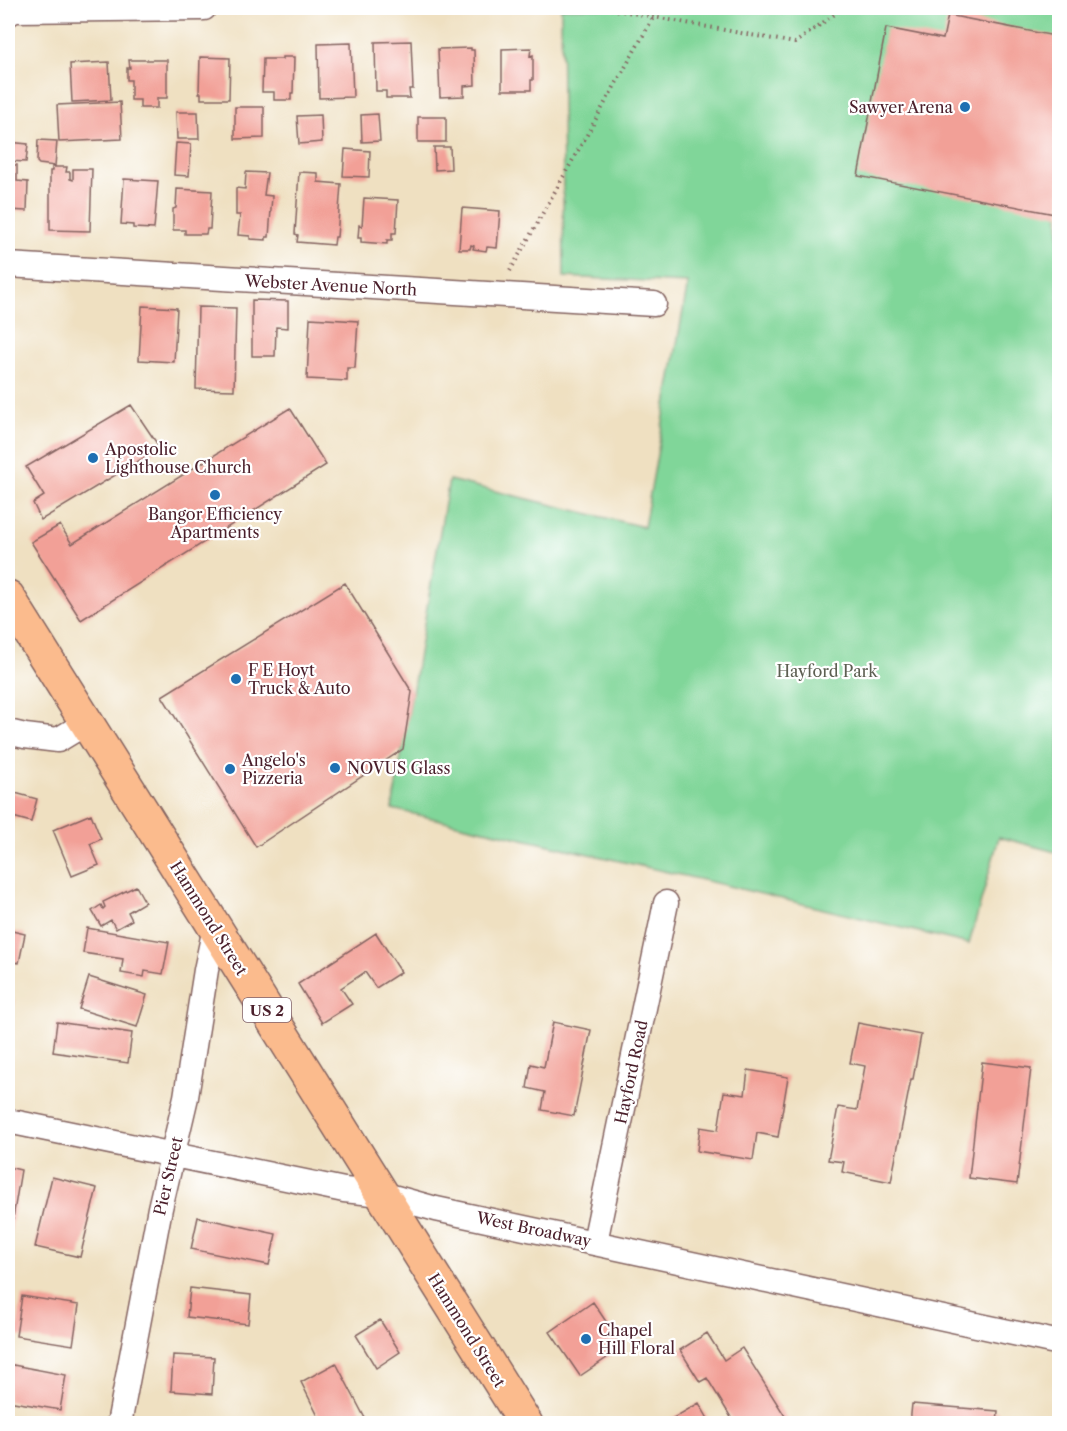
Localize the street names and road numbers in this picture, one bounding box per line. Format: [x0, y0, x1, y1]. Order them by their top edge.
street label: Webster Avenue North [243, 270, 418, 299]
street label: Hammond Street [166, 857, 252, 979]
road number: US 2 [243, 998, 291, 1022]
street label: Hayford Road [610, 1018, 652, 1126]
street label: Pier Street [149, 1134, 187, 1217]
street label: West Broadway [474, 1207, 594, 1251]
street label: Hammond Street [424, 1269, 510, 1391]

